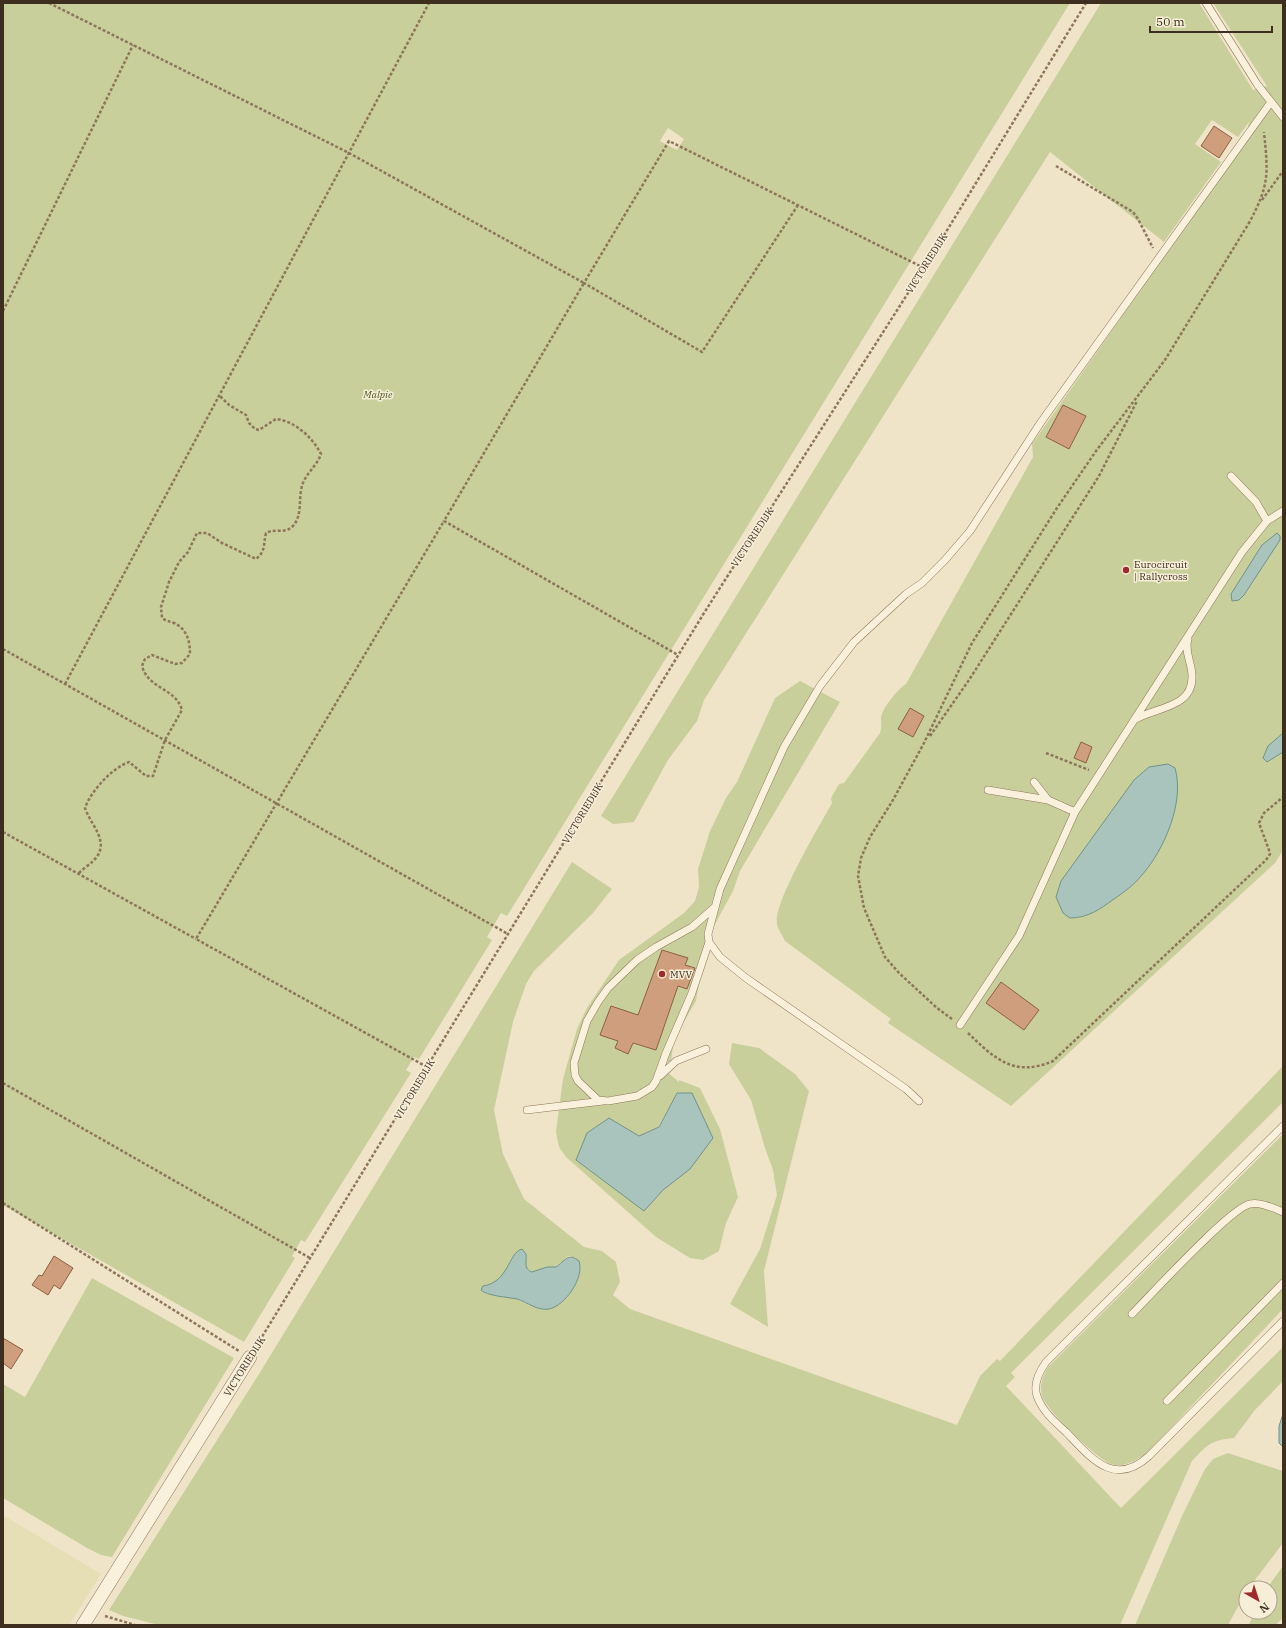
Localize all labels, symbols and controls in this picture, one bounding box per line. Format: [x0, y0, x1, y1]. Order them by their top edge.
scale bar [1150, 8, 1272, 34]
text: 50 m [1156, 14, 1185, 29]
street label: VICTORIEDIJK [903, 231, 950, 296]
park label: Malpie [362, 388, 393, 401]
street label: VICTORIEDIJK [728, 505, 777, 570]
place label: Eurocircuit | Rallycross [1134, 558, 1188, 583]
marker: Eurocircuit | Rallycross [1121, 565, 1131, 575]
street label: VICTORIEDIJK [559, 780, 606, 846]
place label: MVV [670, 968, 692, 981]
marker: MVV [657, 969, 667, 979]
street label: VICTORIEDIJK [391, 1056, 438, 1122]
street label: VICTORIEDIJK [221, 1334, 268, 1399]
north arrow [1238, 1580, 1278, 1620]
text: N [1256, 1600, 1272, 1616]

